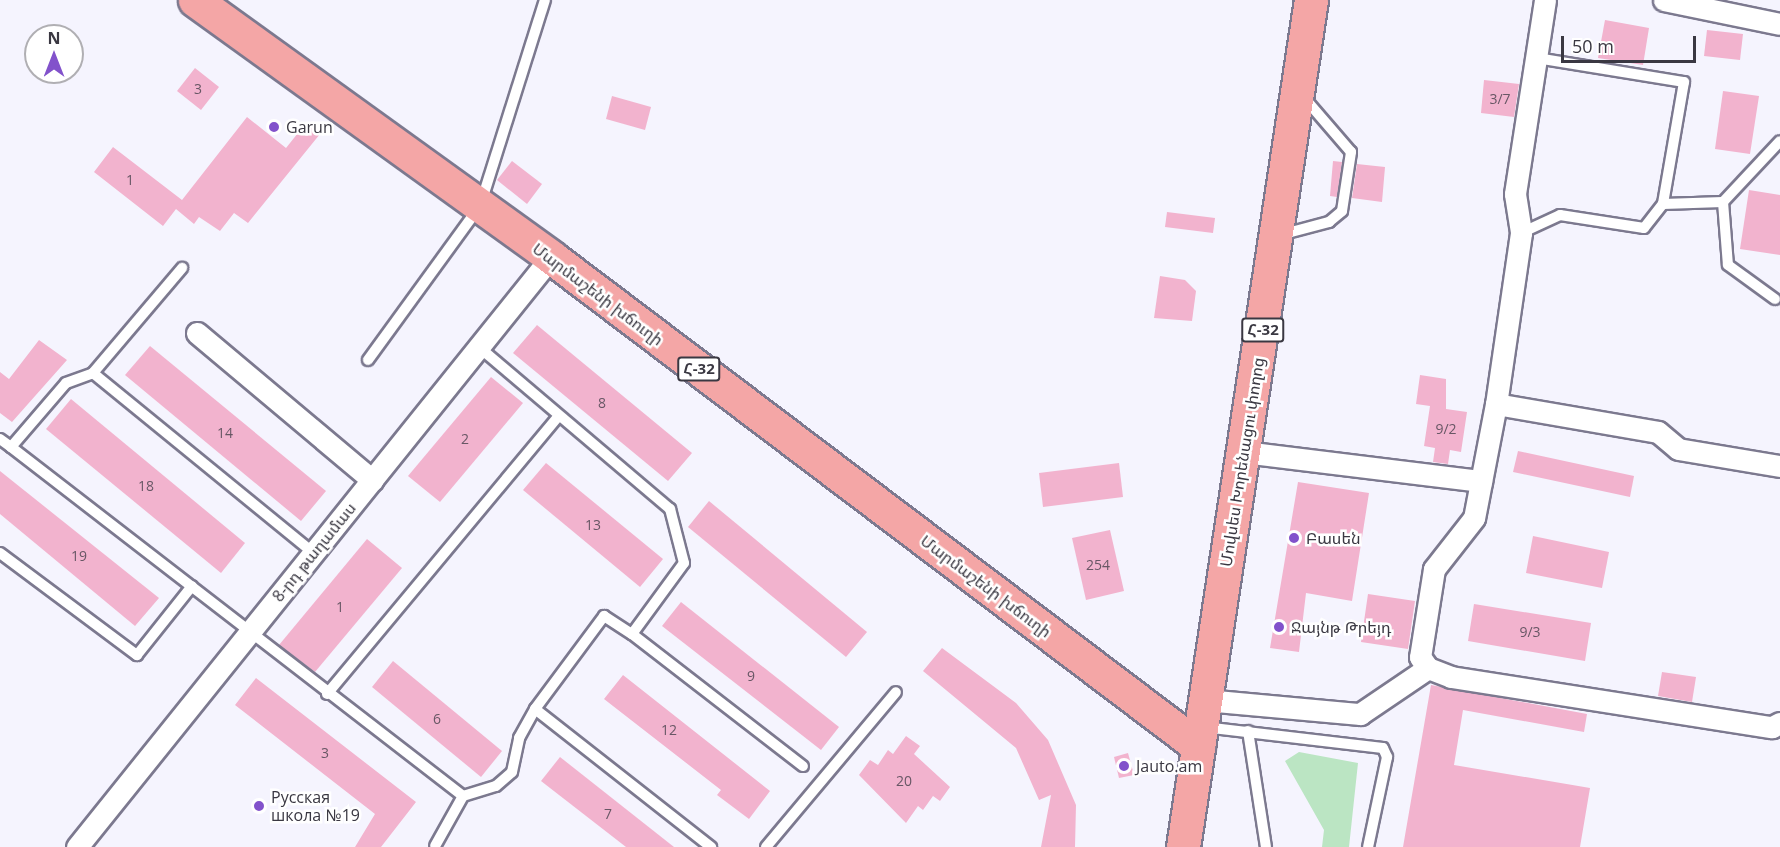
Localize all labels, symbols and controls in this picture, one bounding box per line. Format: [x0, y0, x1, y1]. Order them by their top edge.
north arrow [24, 24, 84, 84]
scale bar [1564, 24, 1699, 62]
text: N [47, 27, 61, 49]
text: 50 m [1572, 34, 1614, 58]
house number: 3 [194, 81, 202, 97]
house number: 3/7 [1489, 91, 1511, 107]
place label: Garun [286, 117, 333, 137]
marker: Garun [267, 120, 281, 134]
house number: 1 [126, 172, 134, 188]
street label: Մարմաշենի խճուղի [529, 239, 667, 349]
road number: Հ-32 [1240, 318, 1286, 342]
street label: Մովսես Խորենացու փողոց [1216, 356, 1268, 568]
road number: Հ-32 [676, 357, 722, 381]
house number: 8 [598, 395, 606, 411]
house number: 9/2 [1435, 421, 1457, 437]
house number: 14 [217, 425, 233, 441]
house number: 2 [461, 431, 469, 447]
house number: 18 [138, 478, 154, 494]
street label: 8-րդ թաղամաս [268, 499, 360, 605]
house number: 13 [585, 517, 601, 533]
place label: Բասեն [1306, 528, 1361, 548]
street label: Մարմաշենի խճուղի [917, 531, 1055, 641]
marker: Բասեն [1287, 531, 1301, 545]
house number: 19 [71, 548, 87, 564]
house number: 254 [1086, 557, 1110, 573]
house number: 1 [336, 599, 344, 615]
place label: Ջայնթ Թրեյդ [1291, 617, 1391, 637]
marker: Ջայնթ Թրեյդ [1272, 620, 1286, 634]
house number: 9/3 [1519, 624, 1541, 640]
house number: 9 [747, 668, 755, 684]
house number: 6 [433, 711, 441, 727]
house number: 12 [661, 722, 677, 738]
house number: 3 [321, 745, 329, 761]
place label: Jauto.am [1136, 756, 1202, 776]
marker: Jauto.am [1117, 759, 1131, 773]
house number: 20 [896, 773, 912, 789]
place label: Русская школа №19 [271, 787, 360, 825]
marker: Русская школа №19 [252, 799, 266, 813]
house number: 7 [604, 806, 612, 822]

